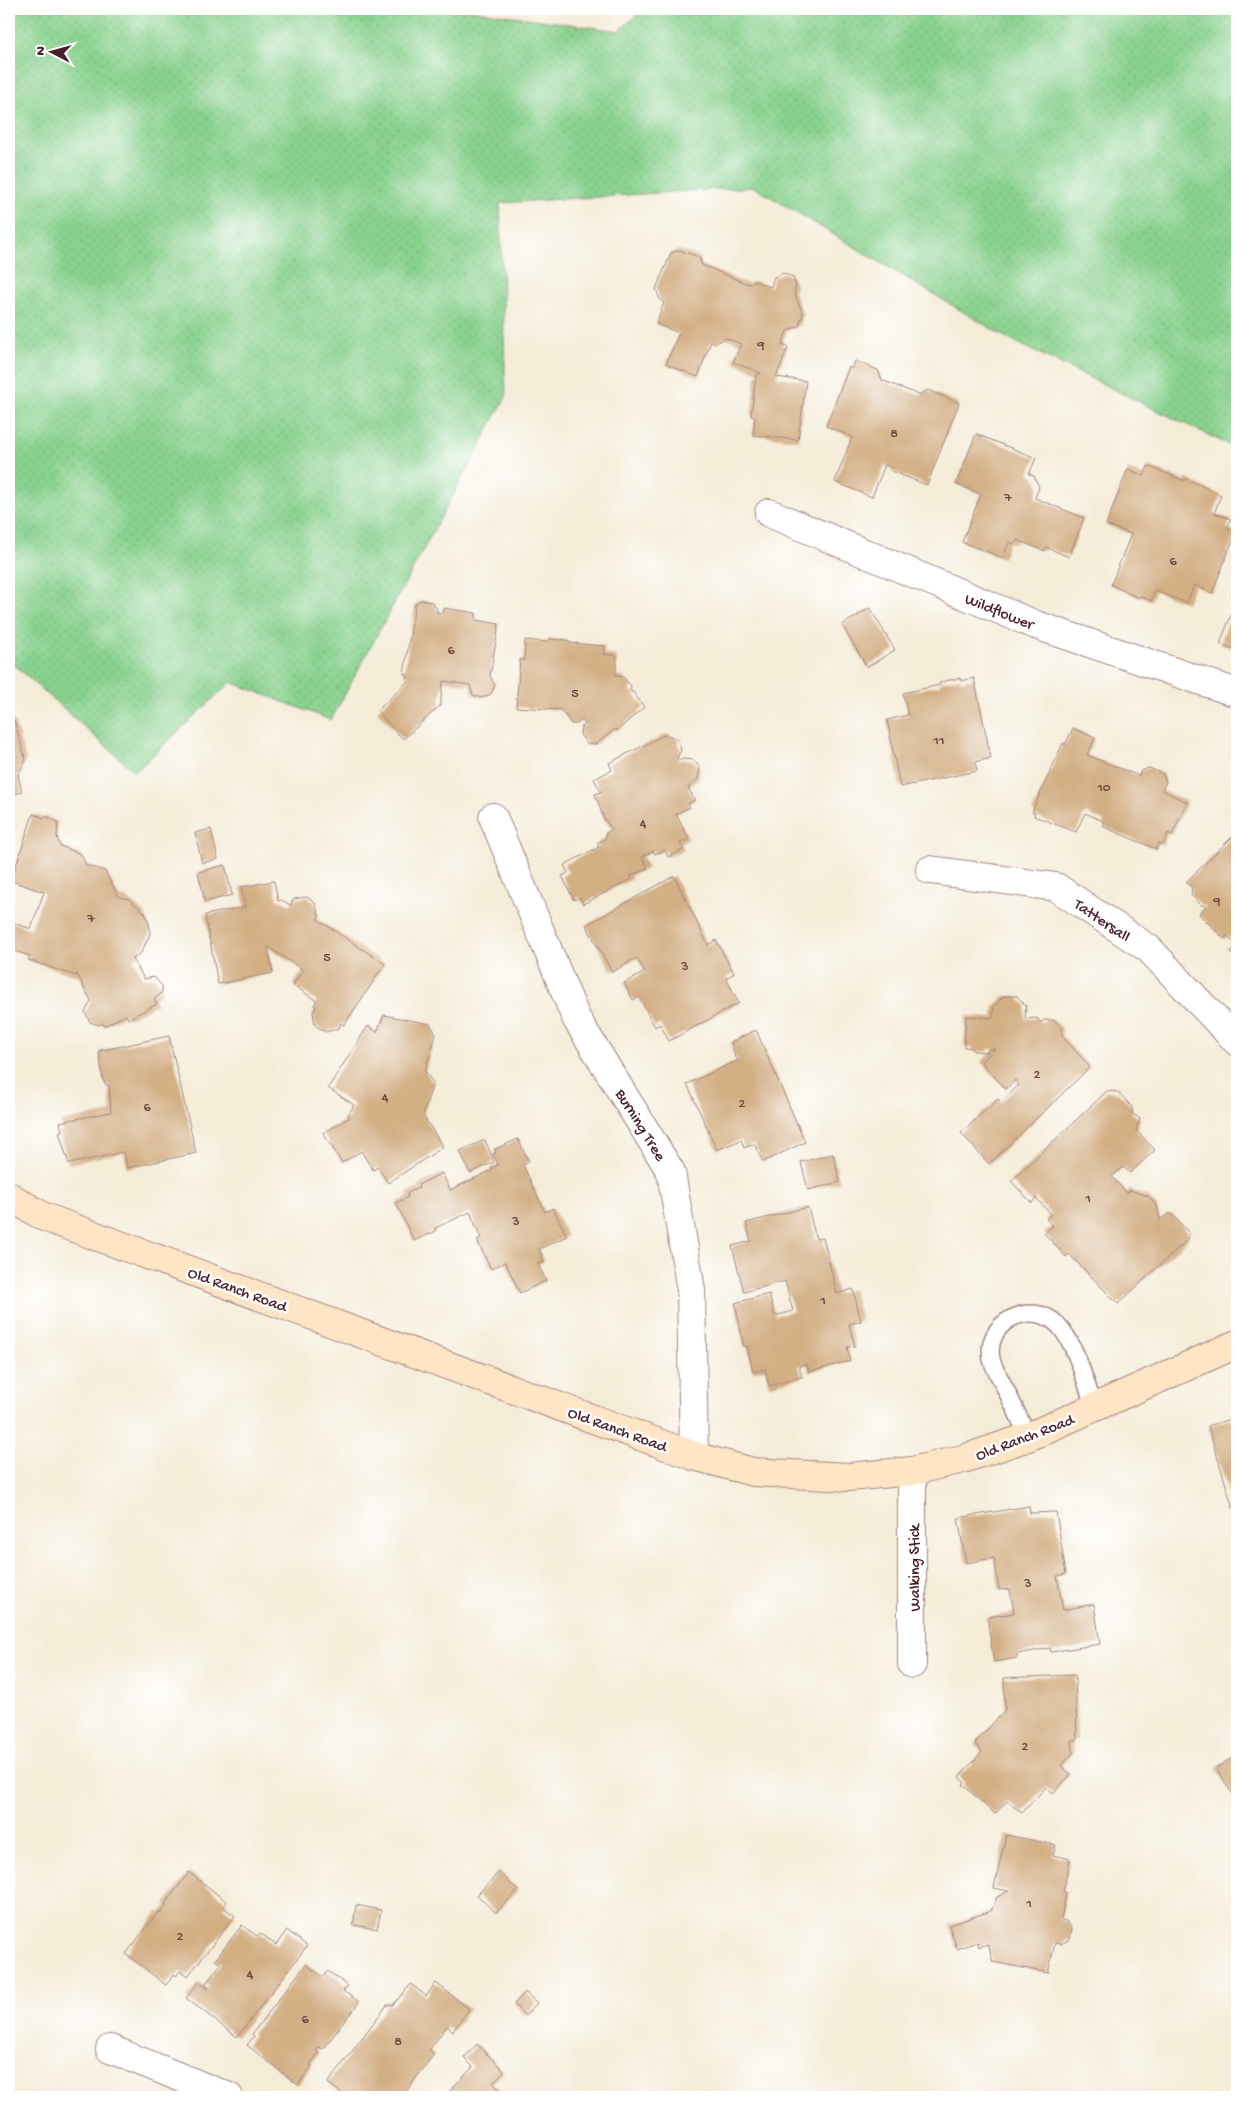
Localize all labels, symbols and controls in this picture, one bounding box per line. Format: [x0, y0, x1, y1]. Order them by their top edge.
north arrow [28, 28, 78, 78]
text: N [33, 45, 50, 56]
house number: 9 [756, 338, 765, 355]
house number: 8 [890, 426, 898, 443]
house number: 7 [1003, 490, 1012, 507]
house number: 6 [1169, 554, 1177, 571]
street label: Wildflower [961, 591, 1037, 636]
house number: 6 [447, 643, 455, 660]
house number: 5 [571, 686, 579, 703]
house number: 11 [932, 733, 945, 750]
house number: 10 [1096, 780, 1111, 797]
house number: 4 [640, 816, 647, 833]
house number: 9 [1212, 894, 1221, 911]
street label: Tattersall [1068, 896, 1133, 948]
house number: 7 [86, 911, 95, 928]
house number: 5 [323, 950, 331, 967]
house number: 3 [680, 959, 689, 976]
house number: 2 [1034, 1067, 1041, 1084]
street label: Burning Tree [609, 1086, 669, 1166]
house number: 4 [382, 1090, 389, 1107]
house number: 2 [739, 1096, 746, 1113]
house number: 6 [143, 1100, 151, 1117]
house number: 1 [1084, 1191, 1091, 1208]
house number: 3 [511, 1214, 520, 1231]
street label: Old Ranch Road [185, 1265, 290, 1319]
house number: 1 [819, 1293, 826, 1310]
street label: Old Ranch Road [565, 1405, 670, 1459]
street label: Old Ranch Road [973, 1411, 1079, 1467]
street label: Walking Stick [907, 1523, 926, 1612]
house number: 3 [1023, 1576, 1032, 1593]
house number: 2 [1022, 1739, 1029, 1756]
house number: 1 [1025, 1896, 1032, 1913]
house number: 2 [177, 1929, 184, 1946]
house number: 4 [247, 1967, 254, 1984]
house number: 6 [301, 2012, 309, 2029]
house number: 8 [394, 2034, 402, 2051]

